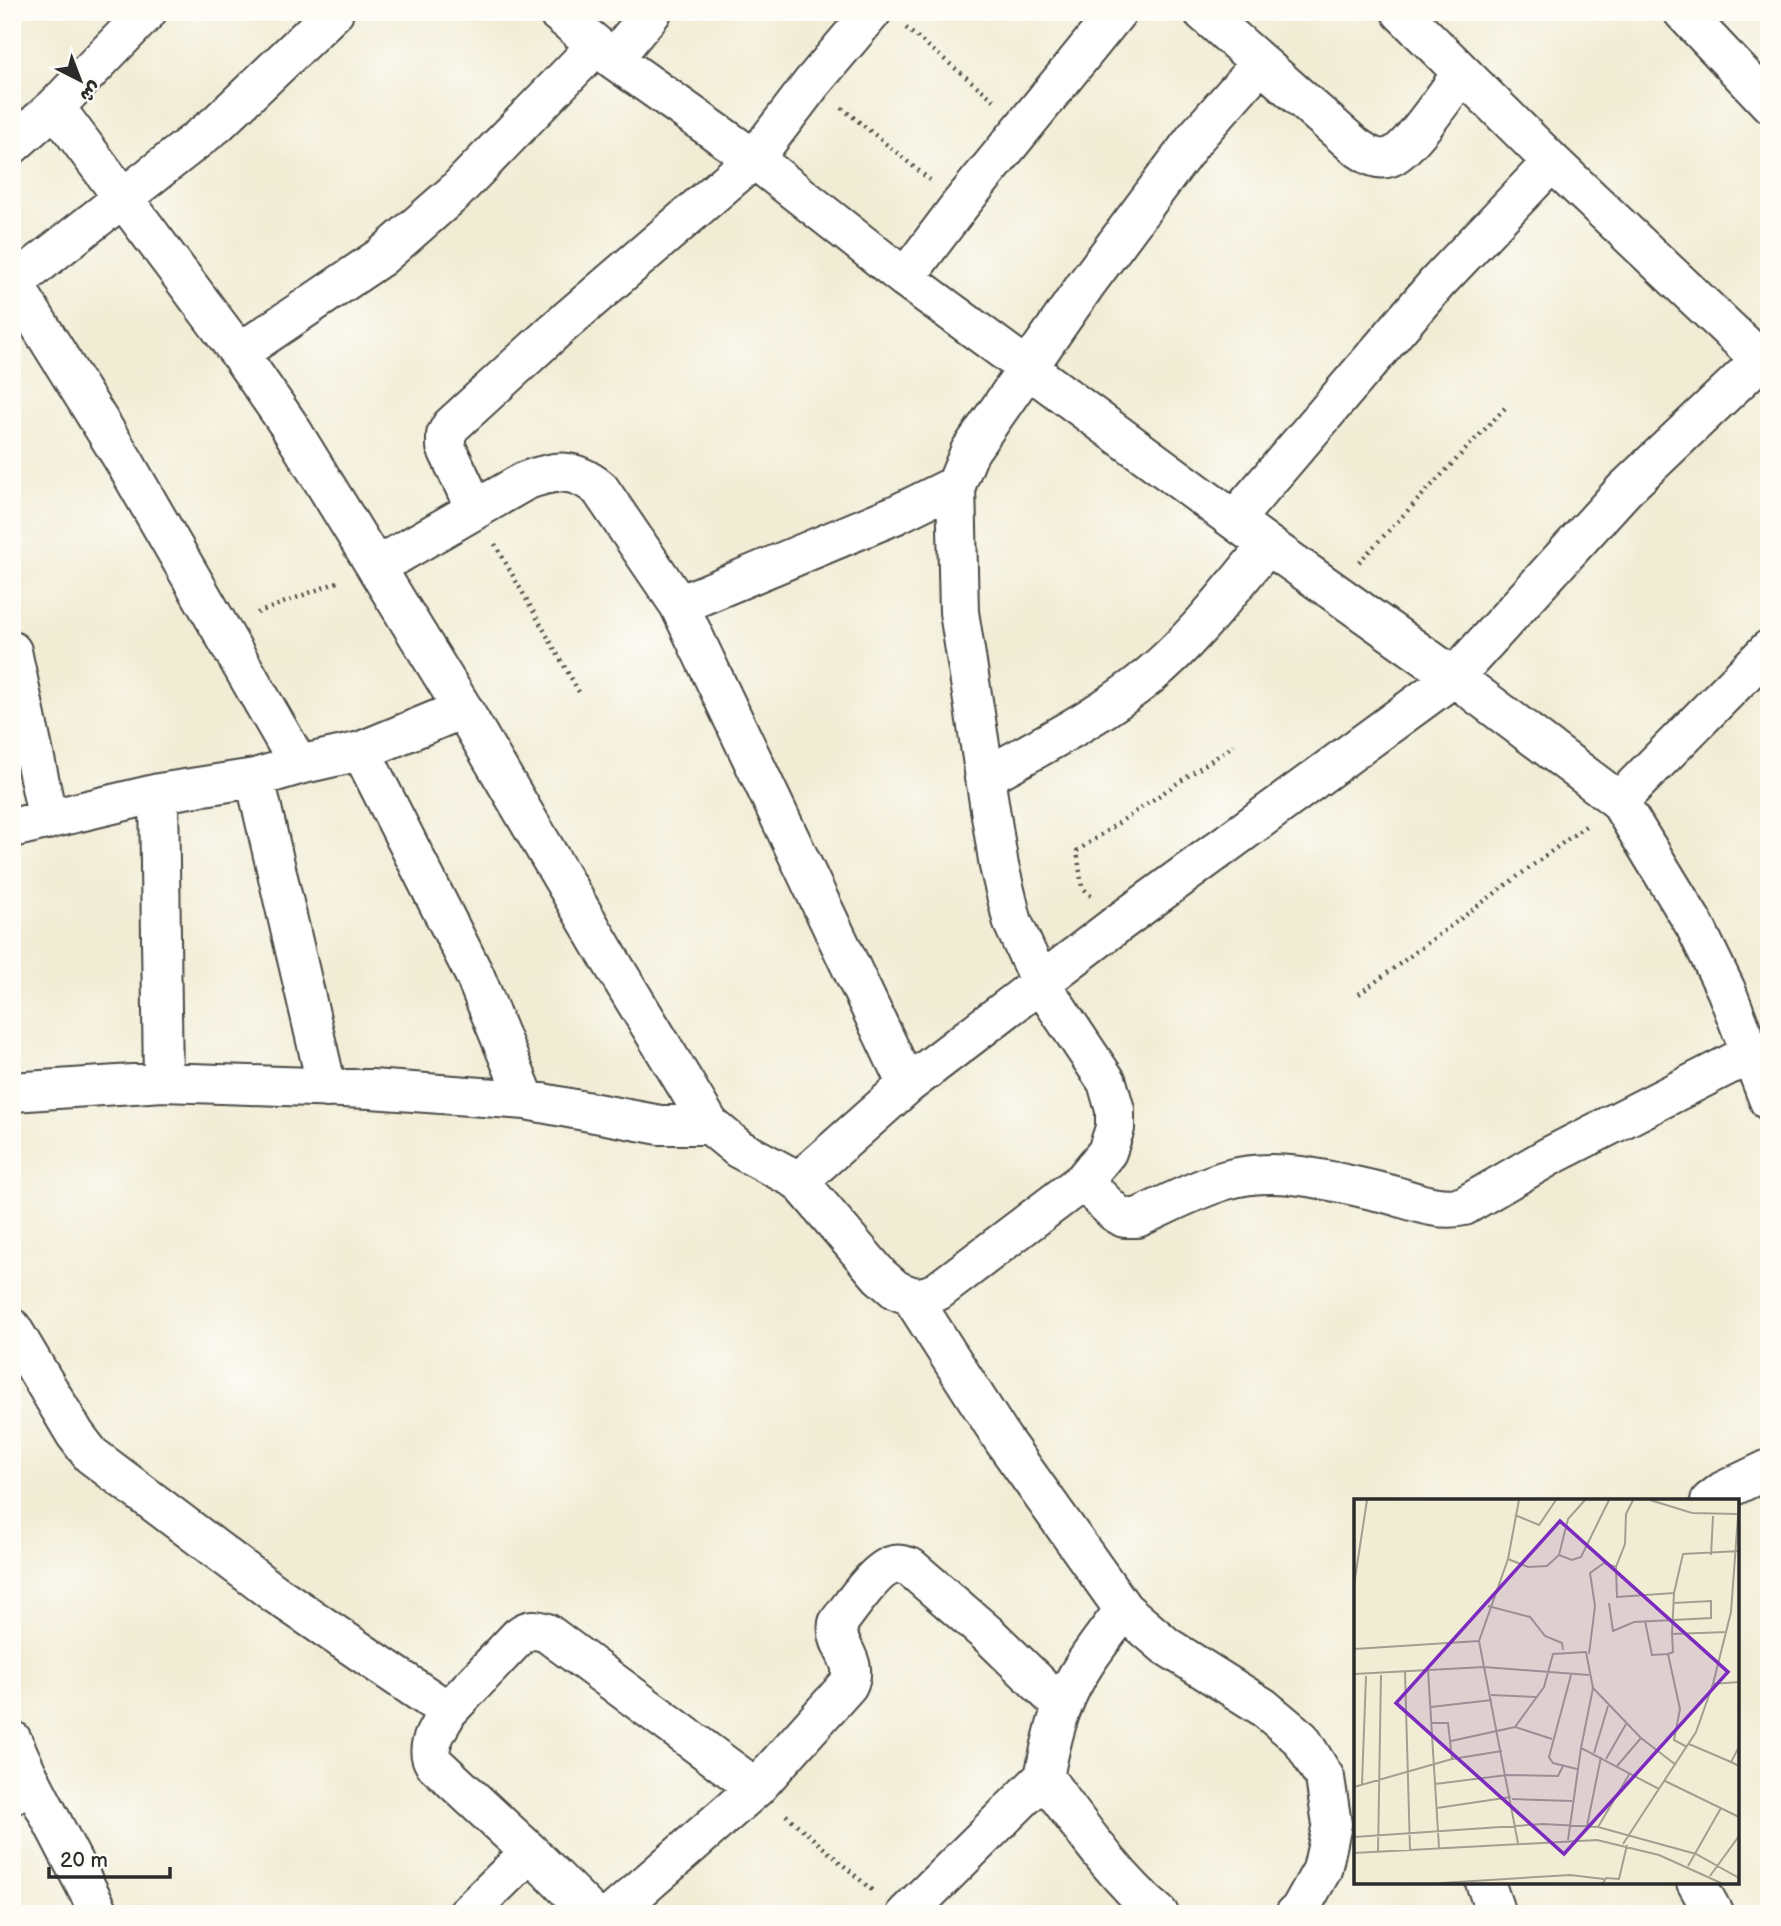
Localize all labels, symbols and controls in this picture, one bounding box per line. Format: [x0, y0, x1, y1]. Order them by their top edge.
north arrow [46, 46, 116, 116]
text: ش [75, 76, 106, 107]
inset map [1354, 1499, 1739, 1884]
scale bar [49, 1835, 170, 1879]
text: 20 m [60, 1848, 108, 1873]

